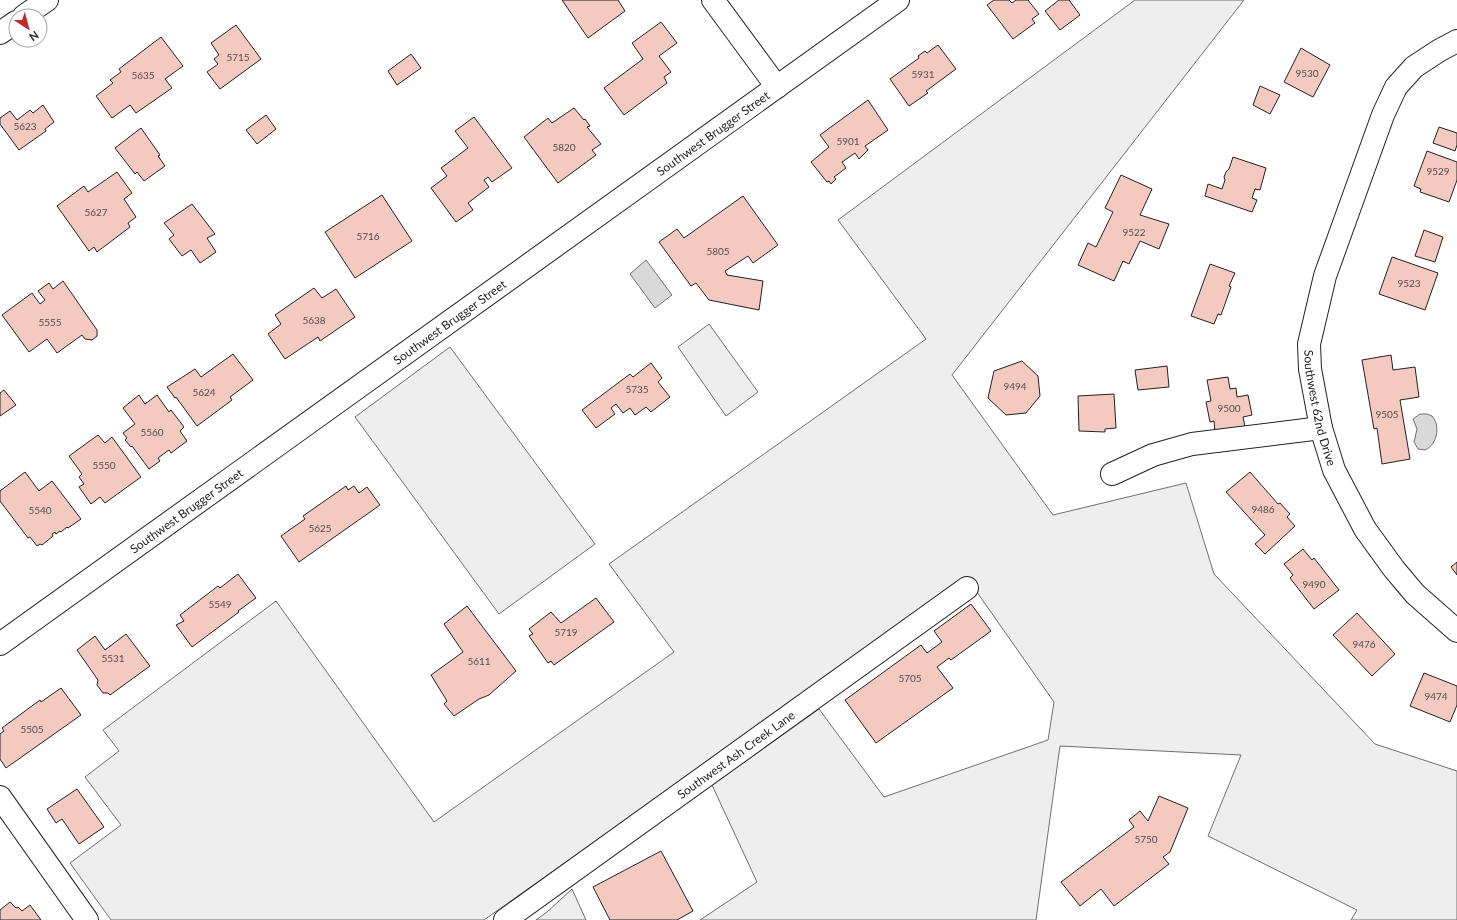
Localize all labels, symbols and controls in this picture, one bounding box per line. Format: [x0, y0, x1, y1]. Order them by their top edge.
north arrow [8, 8, 48, 48]
text: N [27, 29, 41, 44]
house number: 5715 [226, 51, 250, 63]
house number: 9530 [1295, 67, 1319, 79]
house number: 5931 [911, 68, 935, 80]
house number: 5635 [131, 69, 155, 81]
street label: Southwest Brugger Street [653, 87, 773, 178]
house number: 5623 [13, 120, 37, 132]
house number: 5901 [836, 135, 860, 147]
house number: 5820 [552, 141, 576, 153]
house number: 9529 [1426, 165, 1450, 177]
house number: 5627 [84, 206, 108, 218]
house number: 9522 [1122, 226, 1146, 238]
house number: 5716 [356, 230, 380, 242]
house number: 5805 [706, 245, 730, 257]
street label: Southwest Brugger Street [390, 276, 509, 367]
house number: 9523 [1397, 277, 1421, 289]
house number: 5638 [302, 314, 326, 326]
house number: 5555 [38, 316, 62, 328]
street label: Southwest 62nd Drive [1302, 349, 1340, 468]
house number: 9494 [1003, 380, 1027, 392]
house number: 5735 [625, 383, 649, 395]
house number: 5624 [192, 386, 216, 398]
house number: 9500 [1217, 402, 1241, 414]
house number: 9505 [1375, 408, 1399, 420]
house number: 5560 [140, 426, 164, 438]
house number: 5550 [92, 459, 116, 471]
street label: Southwest Brugger Street [127, 465, 246, 556]
house number: 9486 [1251, 503, 1275, 515]
house number: 5540 [28, 504, 52, 516]
house number: 5625 [308, 522, 332, 534]
house number: 9490 [1302, 578, 1326, 590]
house number: 5549 [208, 598, 232, 610]
house number: 5719 [554, 626, 578, 638]
house number: 9476 [1352, 638, 1376, 650]
house number: 5531 [101, 652, 125, 664]
house number: 5611 [467, 655, 491, 667]
house number: 5705 [898, 672, 922, 684]
house number: 9474 [1424, 690, 1448, 702]
street label: Southwest Ash Creek Lane [674, 707, 797, 802]
house number: 5505 [20, 723, 44, 735]
house number: 5750 [1134, 833, 1158, 845]

